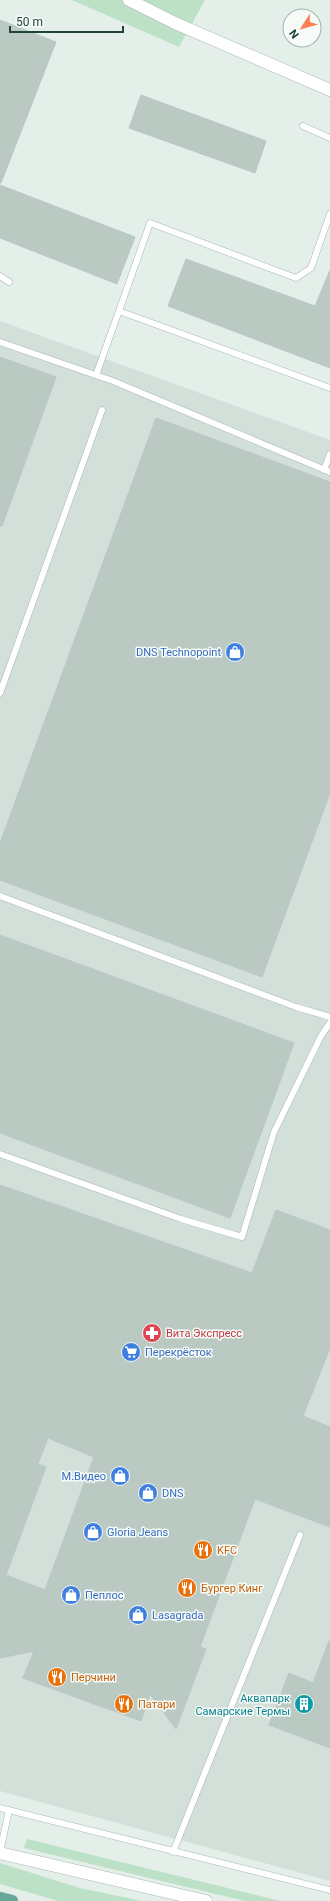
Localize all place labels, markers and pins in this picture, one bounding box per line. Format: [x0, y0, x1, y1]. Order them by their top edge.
shop icon: DNS Technopoint [224, 641, 246, 663]
place label: DNS Technopoint [136, 646, 221, 659]
pharmacy icon: Вита Экспресс [141, 1322, 163, 1344]
place label: Вита Экспресс [166, 1327, 242, 1340]
supermarket icon: Перекрёсток [120, 1341, 142, 1363]
place label: Перекрёсток [145, 1346, 212, 1359]
shop icon: М.Видео [109, 1465, 131, 1487]
place label: М.Видео [62, 1470, 106, 1483]
shop icon: DNS [137, 1482, 159, 1504]
place label: DNS [162, 1487, 184, 1500]
shop icon: Gloria Jeans [82, 1521, 104, 1543]
place label: Gloria Jeans [107, 1526, 169, 1539]
restaurant icon: KFC [192, 1539, 214, 1561]
place label: KFC [217, 1544, 237, 1557]
restaurant icon: Бургер Кинг [176, 1577, 198, 1599]
place label: Бургер Кинг [201, 1582, 263, 1595]
shop icon: Пеплос [60, 1584, 82, 1606]
place label: Пеплос [85, 1589, 124, 1602]
shop icon: Lasagrada [127, 1604, 149, 1626]
place label: Lasagrada [152, 1609, 203, 1622]
restaurant icon: Перчини [46, 1666, 68, 1688]
place label: Перчини [71, 1671, 116, 1684]
place label: Аквапарк Самарские Термы [195, 1692, 290, 1718]
restaurant icon: Патари [113, 1693, 135, 1715]
building icon: Аквапарк Самарские Термы [293, 1693, 315, 1715]
place label: Патари [138, 1698, 175, 1711]

